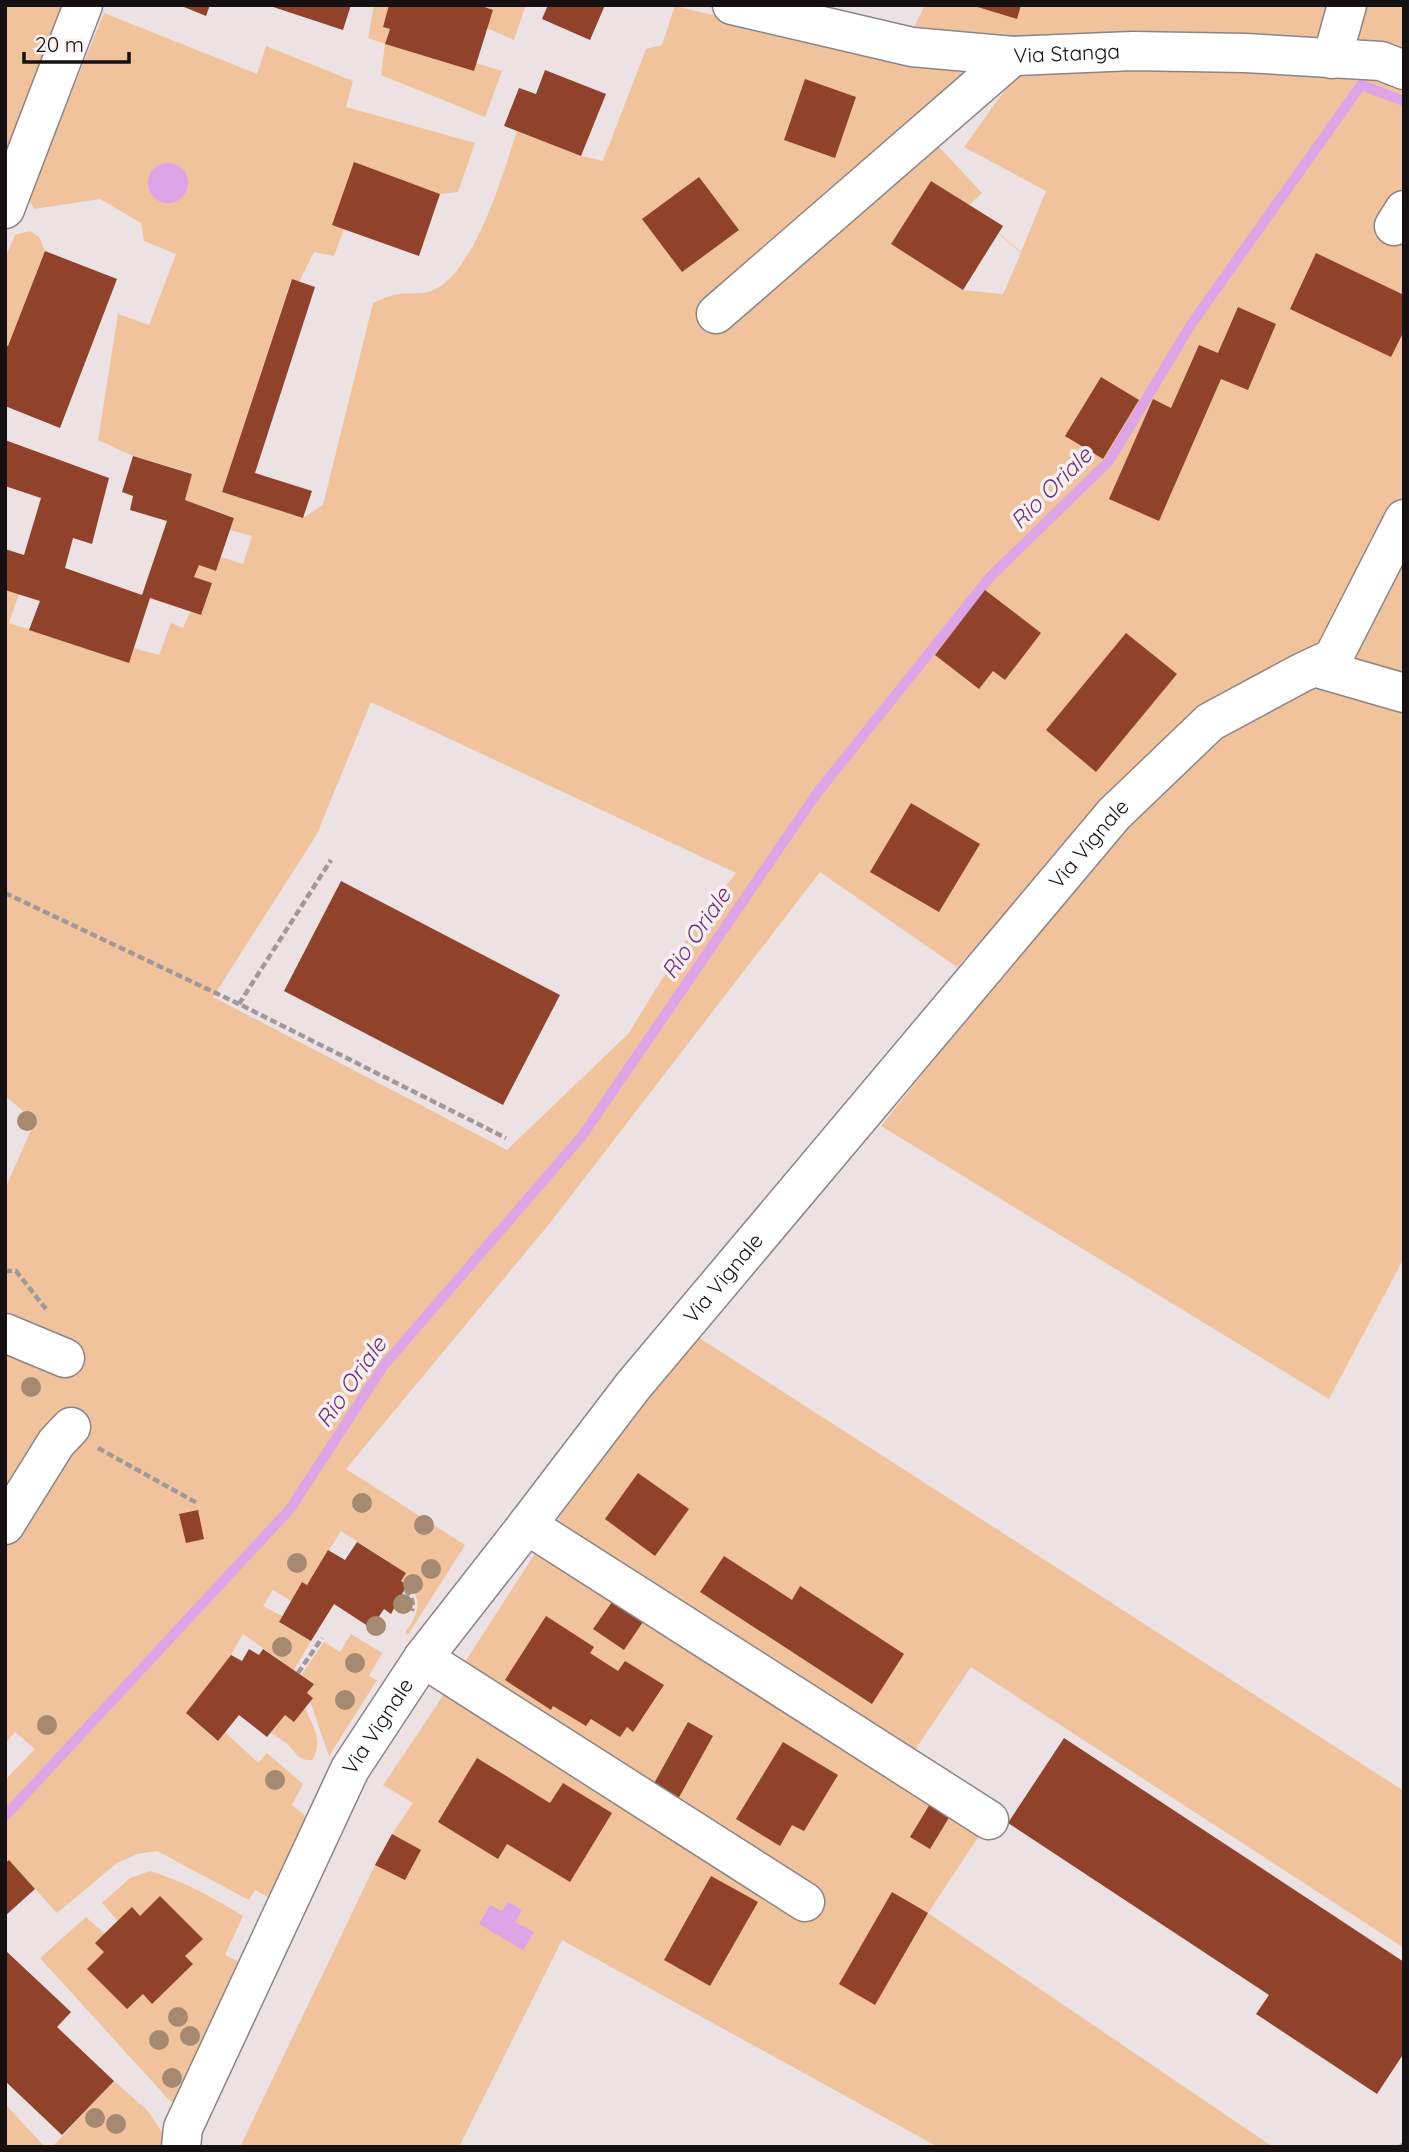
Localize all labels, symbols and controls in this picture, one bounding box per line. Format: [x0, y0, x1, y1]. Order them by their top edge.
scale bar [24, 21, 130, 65]
text: 20 m [35, 31, 84, 57]
street label: Via Stanga [1013, 38, 1120, 68]
water label: Rio Oriale [1004, 440, 1098, 535]
street label: Via Vignale [1043, 793, 1134, 894]
water label: Rio Oriale [655, 881, 737, 984]
street label: Via Vignale [677, 1227, 768, 1328]
water label: Rio Oriale [309, 1330, 393, 1433]
street label: Via Vignale [336, 1673, 418, 1779]

